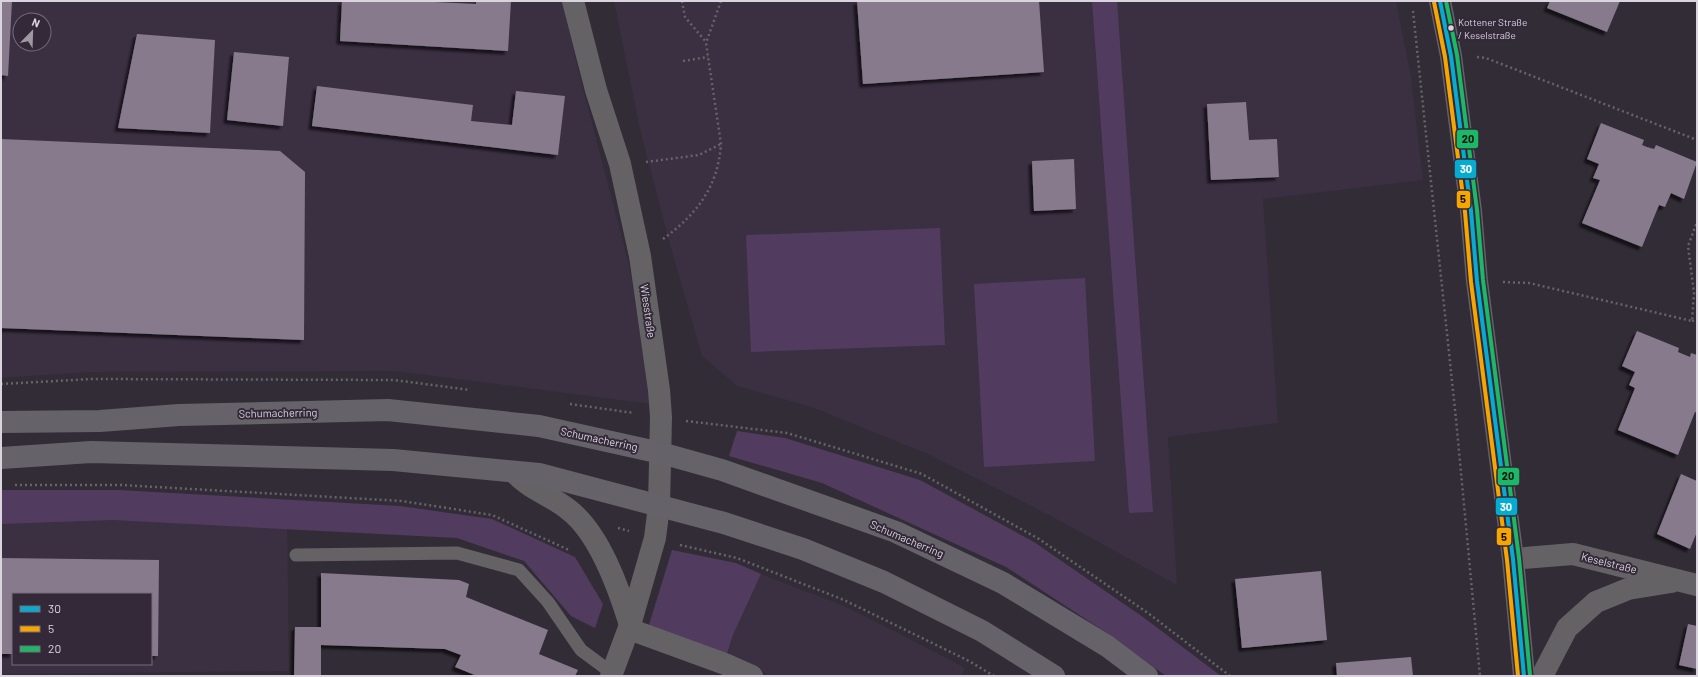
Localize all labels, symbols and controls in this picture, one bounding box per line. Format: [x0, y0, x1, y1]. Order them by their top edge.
north arrow [12, 12, 52, 52]
text: N [30, 15, 42, 30]
place label: Kottener Straße / Keselstraße [1458, 16, 1527, 41]
marker: Kottener Straße / Keselstraße [1446, 23, 1456, 33]
line badge: 20 [1456, 129, 1479, 149]
text: 20 [1462, 132, 1474, 145]
line badge: 30 [1454, 159, 1477, 179]
text: 30 [1460, 162, 1472, 175]
line badge: 5 [1456, 190, 1471, 209]
text: 5 [1460, 192, 1466, 205]
street label: Wiesstraße [638, 283, 659, 339]
street label: Schumacherring [239, 405, 318, 420]
street label: Schumacherring [559, 424, 639, 453]
line badge: 20 [1497, 467, 1520, 486]
text: 20 [1502, 469, 1514, 482]
line badge: 30 [1495, 497, 1518, 516]
text: 30 [1500, 500, 1512, 513]
street label: Schumacherring [868, 517, 946, 560]
line badge: 5 [1496, 527, 1512, 546]
text: 5 [1501, 530, 1507, 543]
street label: Keselstraße [1580, 549, 1638, 576]
legend [12, 593, 152, 665]
text: 30 [48, 601, 61, 615]
text: 5 [48, 621, 54, 635]
text: 20 [48, 641, 61, 655]

